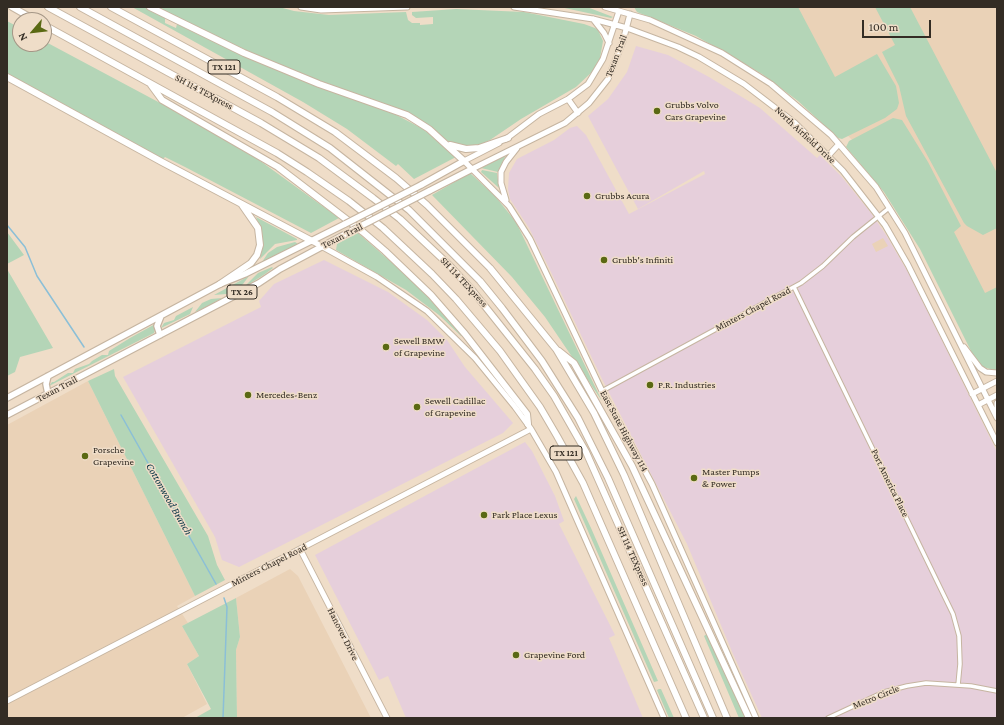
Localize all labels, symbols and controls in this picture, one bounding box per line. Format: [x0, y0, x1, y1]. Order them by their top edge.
north arrow [12, 12, 52, 52]
scale bar [864, 12, 933, 38]
text: 100 m [869, 20, 898, 34]
text: N [15, 31, 29, 43]
street label: Texan Trail [602, 33, 630, 79]
road number: TX 121 [208, 60, 240, 74]
street label: SH 114 TEXpress [173, 72, 235, 112]
place label: Grubbs Volvo Cars Grapevine [665, 99, 726, 122]
street label: North Airfield Drive [772, 104, 838, 166]
marker: Grubbs Volvo Cars Grapevine [652, 106, 662, 116]
place label: Grubbs Acura [595, 190, 649, 202]
marker: Grubbs Acura [582, 191, 592, 201]
street label: Texan Trail [319, 221, 365, 251]
street label: SH 114 TEXpress [438, 254, 490, 310]
place label: Grubb's Infiniti [612, 254, 673, 266]
marker: Grubb's Infiniti [599, 255, 609, 265]
street label: Minters Chapel Road [713, 284, 793, 334]
road number: TX 26 [227, 285, 257, 299]
place label: Sewell BMW of Grapevine [394, 335, 445, 358]
marker: Sewell BMW of Grapevine [381, 342, 391, 352]
street label: Texan Trail [35, 373, 79, 405]
place label: P.R. Industries [658, 379, 715, 391]
marker: P.R. Industries [645, 380, 655, 390]
street label: East State Highway 114 [597, 388, 651, 474]
place label: Mercedes-Benz [256, 389, 317, 401]
marker: Mercedes-Benz [243, 390, 253, 400]
place label: Sewell Cadillac of Grapevine [425, 395, 485, 418]
marker: Sewell Cadillac of Grapevine [412, 402, 422, 412]
place label: Porsche Grapevine [93, 444, 134, 468]
road number: TX 121 [550, 446, 582, 460]
street label: Port America Place [868, 447, 912, 519]
marker: Porsche Grapevine [80, 451, 90, 461]
water label: Cottonwood Branch [143, 461, 195, 537]
place label: Master Pumps & Power [702, 466, 759, 490]
marker: Master Pumps & Power [689, 473, 699, 483]
place label: Park Place Lexus [492, 509, 557, 521]
marker: Park Place Lexus [479, 510, 489, 520]
street label: SH 114 TEXpress [614, 524, 652, 588]
street label: Minters Chapel Road [229, 541, 309, 589]
street label: Hanover Drive [325, 606, 361, 662]
place label: Grapevine Ford [524, 649, 585, 661]
marker: Grapevine Ford [511, 650, 521, 660]
street label: Metro Circle [851, 682, 901, 712]

